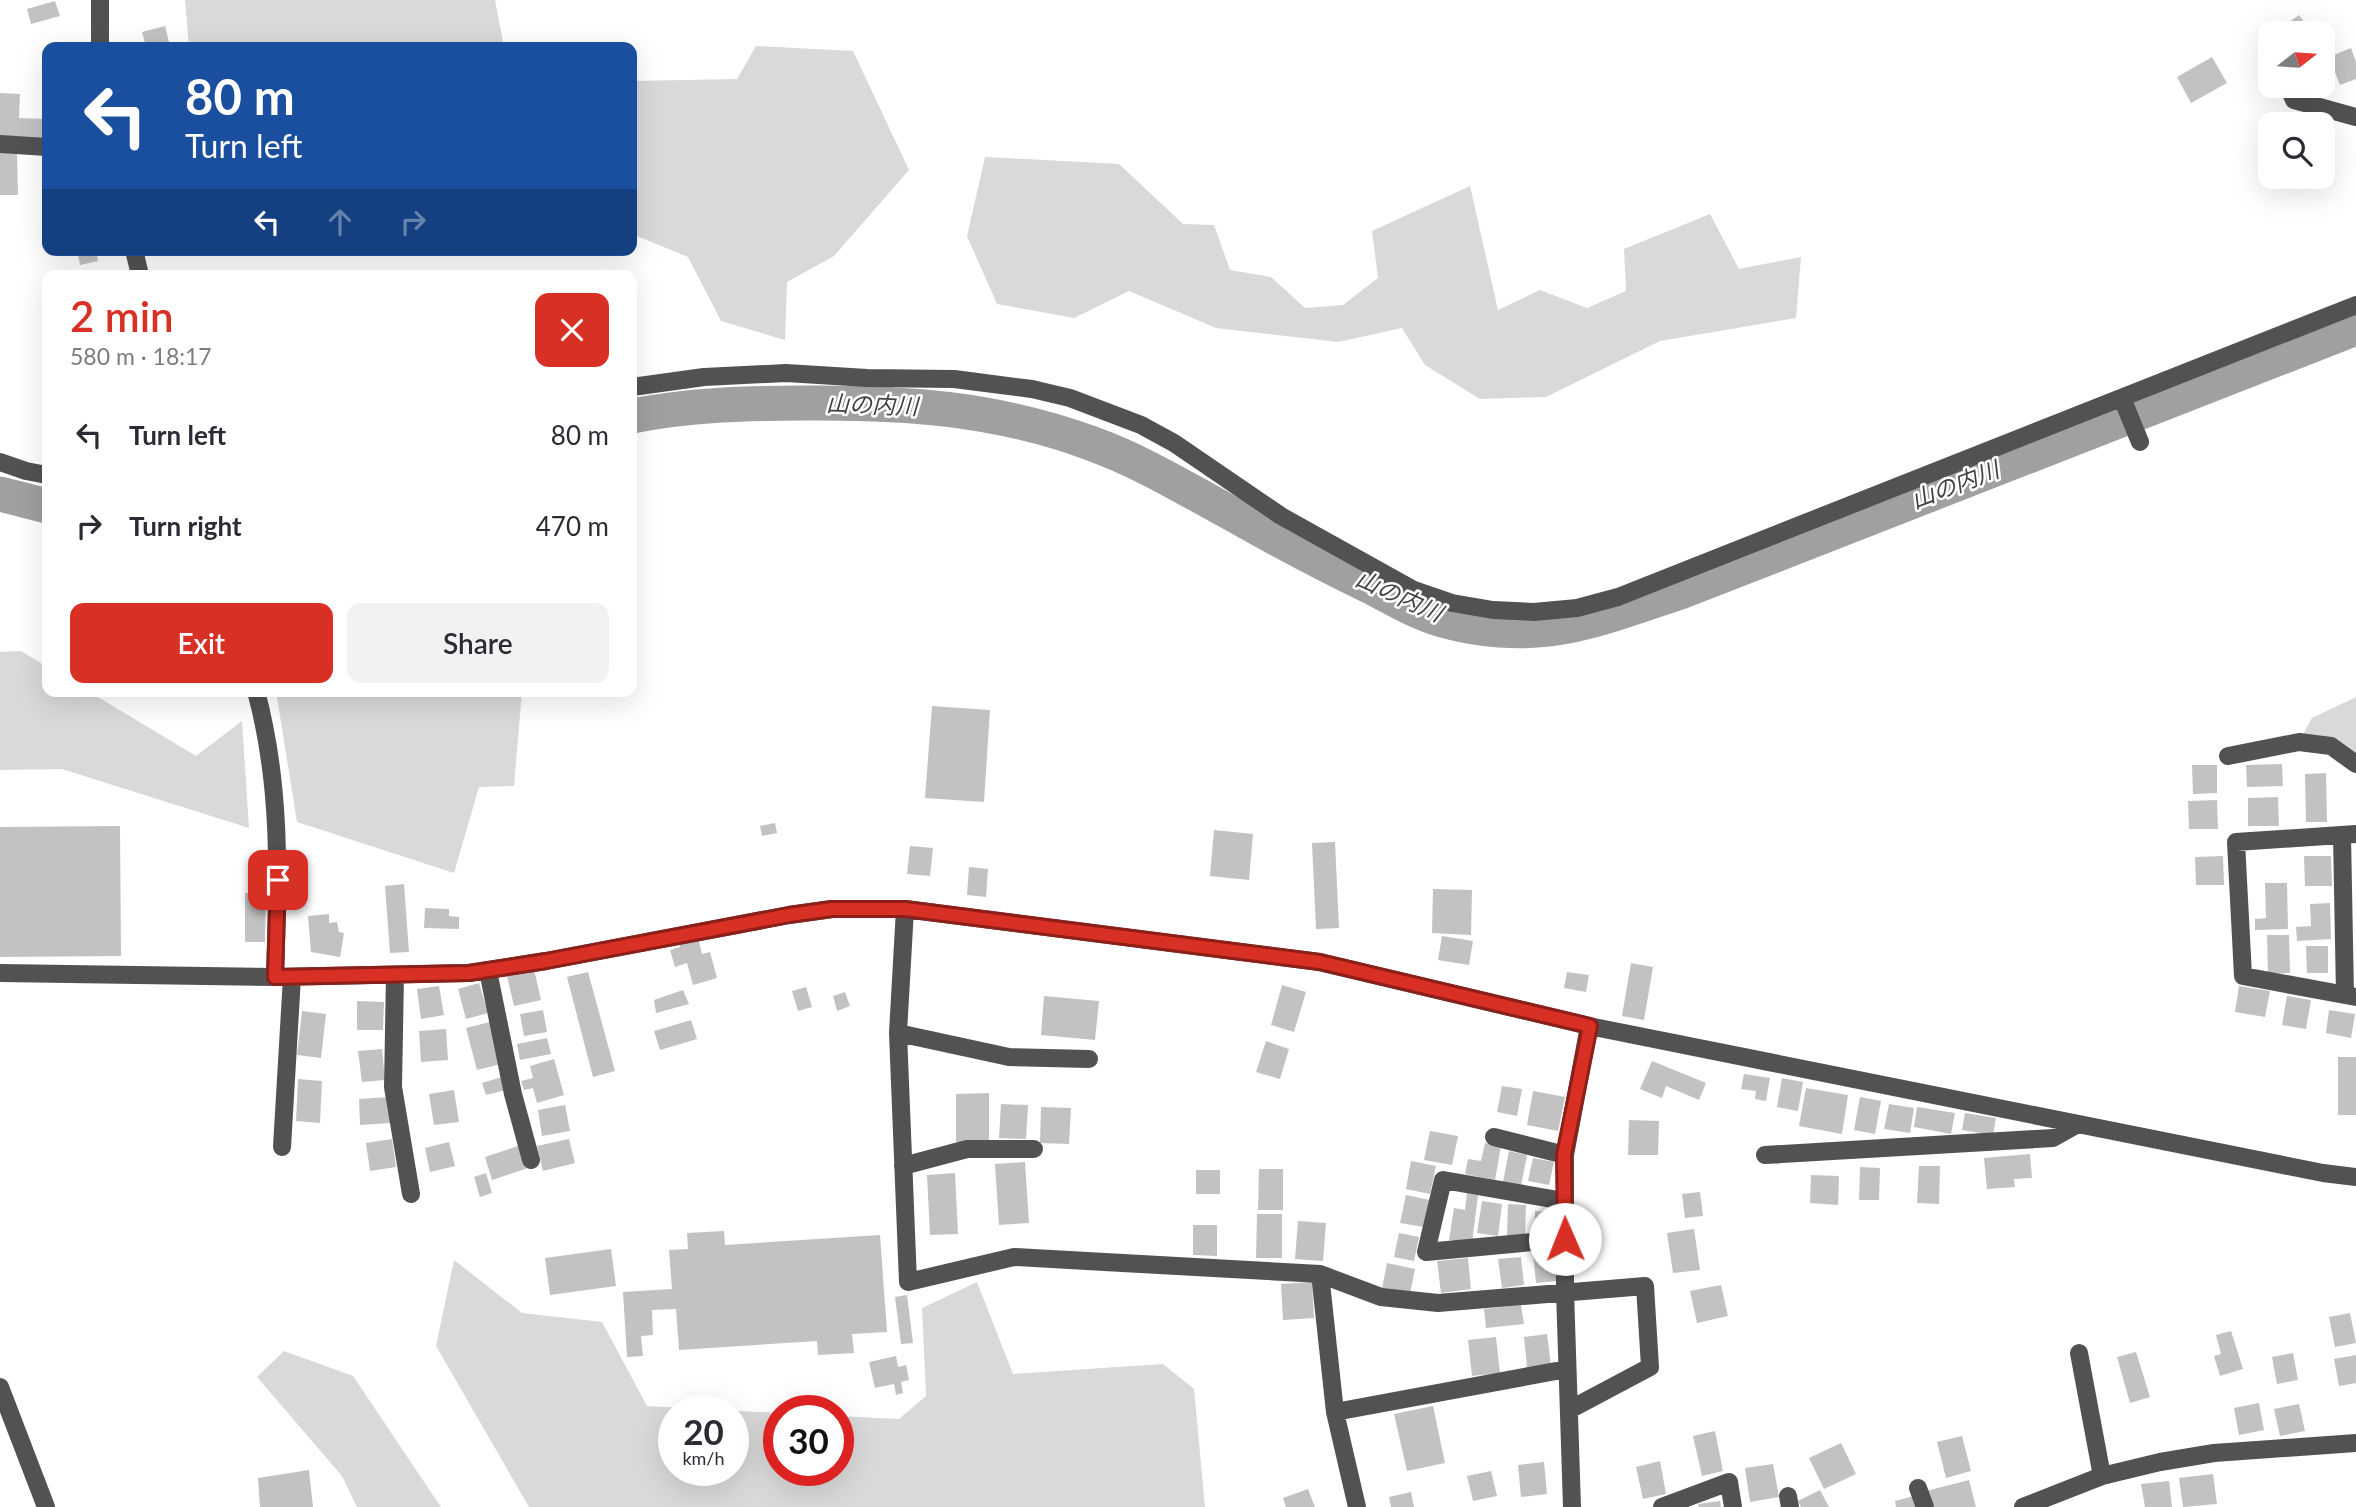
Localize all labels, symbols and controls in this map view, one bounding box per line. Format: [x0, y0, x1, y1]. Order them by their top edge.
north arrow [2258, 21, 2334, 98]
map controls [2258, 21, 2335, 189]
text: 80 m [185, 67, 295, 125]
icon: left [70, 70, 161, 161]
button: search [2258, 112, 2335, 189]
text: Turn left [185, 126, 302, 165]
icon: left [248, 203, 286, 241]
icon: ahead [321, 203, 359, 241]
icon: right [394, 203, 432, 241]
text: 2 min [70, 291, 174, 341]
button: close [535, 293, 609, 367]
text: 580 m · 18:17 [70, 342, 212, 370]
water label: 山の内川 [826, 388, 921, 420]
icon: left [70, 416, 108, 454]
text: Turn left [129, 419, 226, 451]
text: 80 m [551, 419, 609, 451]
water label: 山の内川 [1907, 453, 2005, 514]
icon: right [70, 507, 108, 545]
text: Turn right [129, 510, 242, 542]
text: 470 m [536, 510, 609, 542]
water label: 山の内川 [1352, 564, 1450, 628]
button: Exit [70, 603, 333, 683]
button: Share [347, 603, 609, 683]
pin [248, 850, 308, 910]
icon: arrive [259, 861, 297, 899]
position arrow [1528, 1202, 1602, 1276]
speed limit sign: 30 [763, 1395, 854, 1486]
text: 20 [683, 1410, 724, 1452]
text: km/h [682, 1447, 725, 1469]

